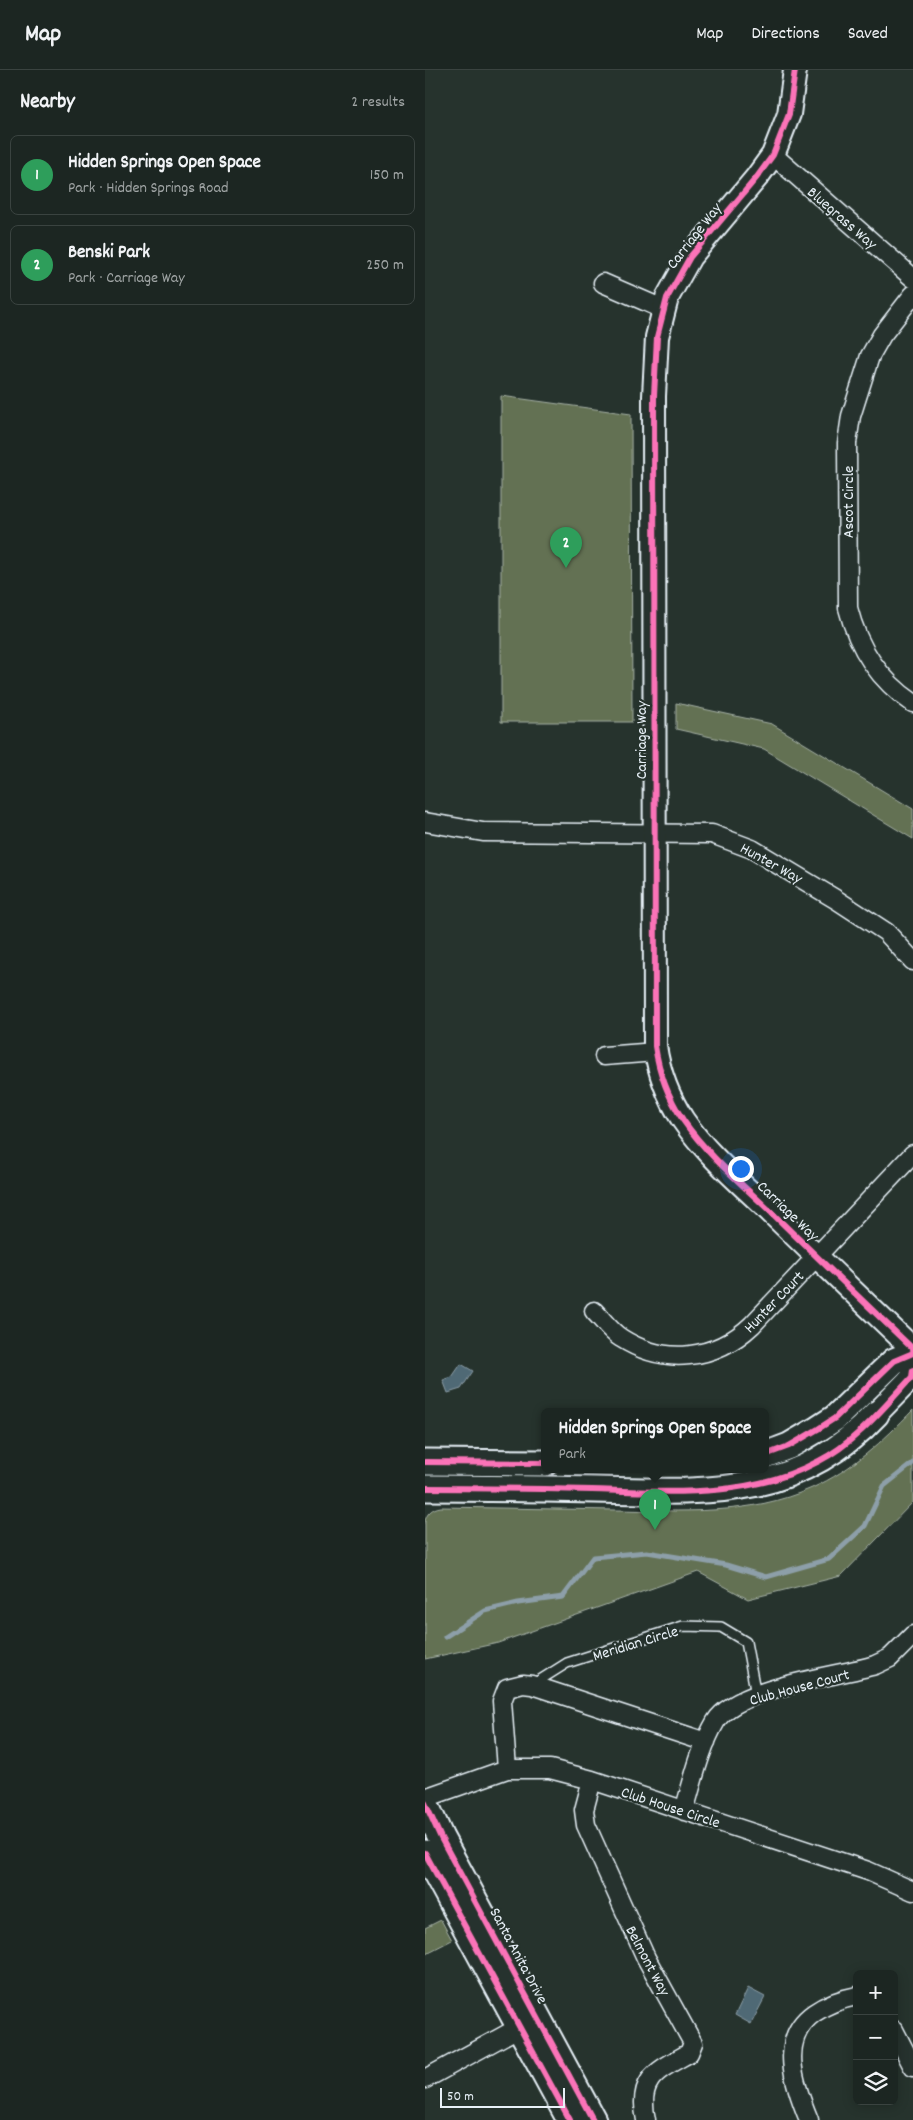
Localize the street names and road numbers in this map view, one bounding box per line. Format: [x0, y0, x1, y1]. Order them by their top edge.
street label: Bluegrass Way [801, 182, 882, 256]
street label: Carriage Way [662, 198, 729, 275]
street label: Ascot Circle [838, 466, 861, 538]
street label: Carriage Way [631, 700, 654, 779]
street label: Hunter Way [735, 838, 807, 891]
street label: Carriage Way [751, 1176, 824, 1248]
street label: Hunter Court [739, 1266, 810, 1339]
street label: Meridian Circle [590, 1620, 681, 1668]
street label: Club House Court [747, 1664, 852, 1713]
street label: Club House Circle [618, 1782, 723, 1835]
street label: Santa Anita Drive [483, 1904, 553, 2008]
street label: Belmont Way [619, 1922, 675, 2001]

